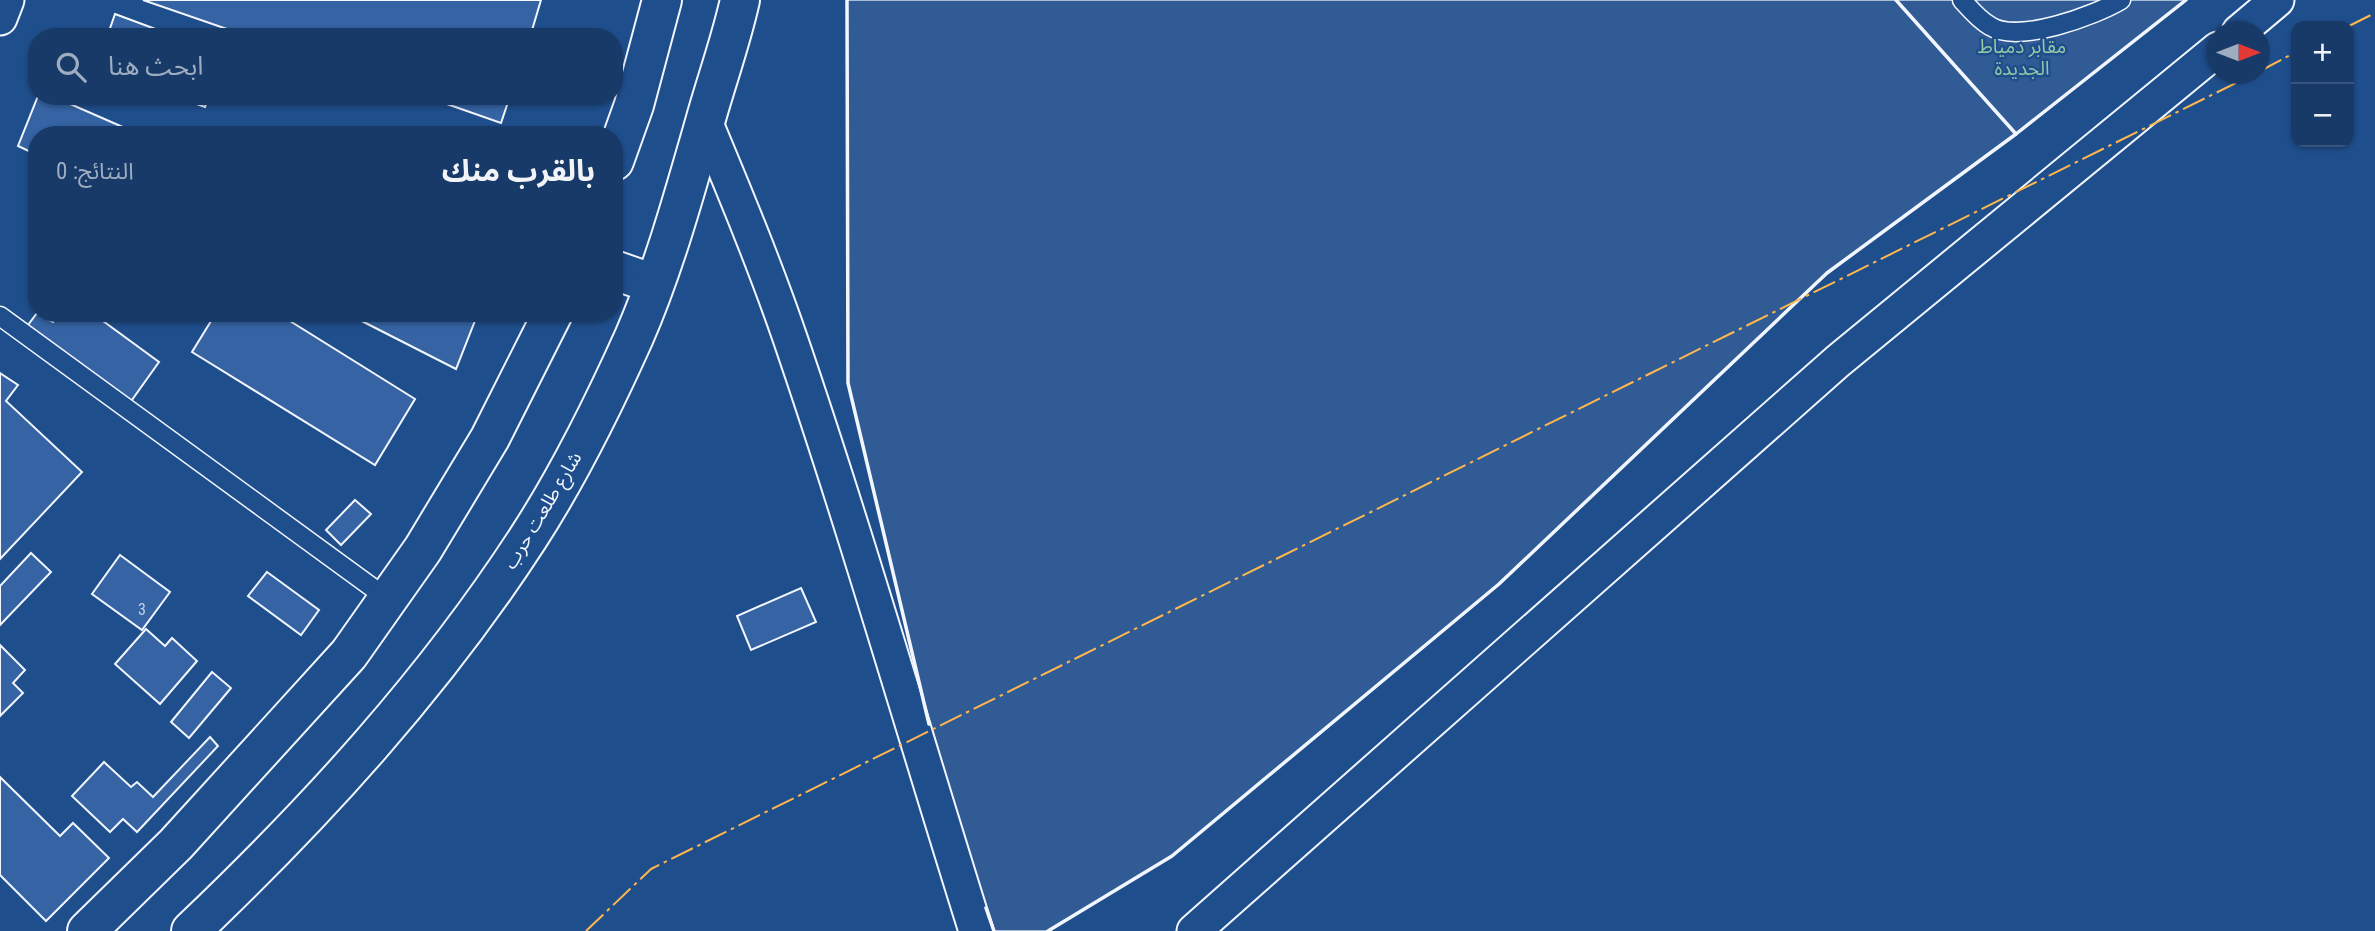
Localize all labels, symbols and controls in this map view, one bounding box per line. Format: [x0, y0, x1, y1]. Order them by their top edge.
north arrow [2207, 21, 2270, 84]
map controls [2291, 21, 2354, 147]
button: + [2291, 21, 2354, 84]
search box [28, 28, 623, 105]
park label: مقابر دمياط الجديدة [1978, 35, 2066, 80]
icon: search [52, 48, 90, 86]
text: ابحث هنا [108, 51, 204, 81]
button: − [2291, 84, 2354, 147]
text: بالقرب منك [442, 153, 595, 188]
text: النتائج: 0 [56, 158, 134, 185]
street label: شارع طلعت حرب [498, 448, 588, 574]
house number: 3 [138, 600, 146, 619]

